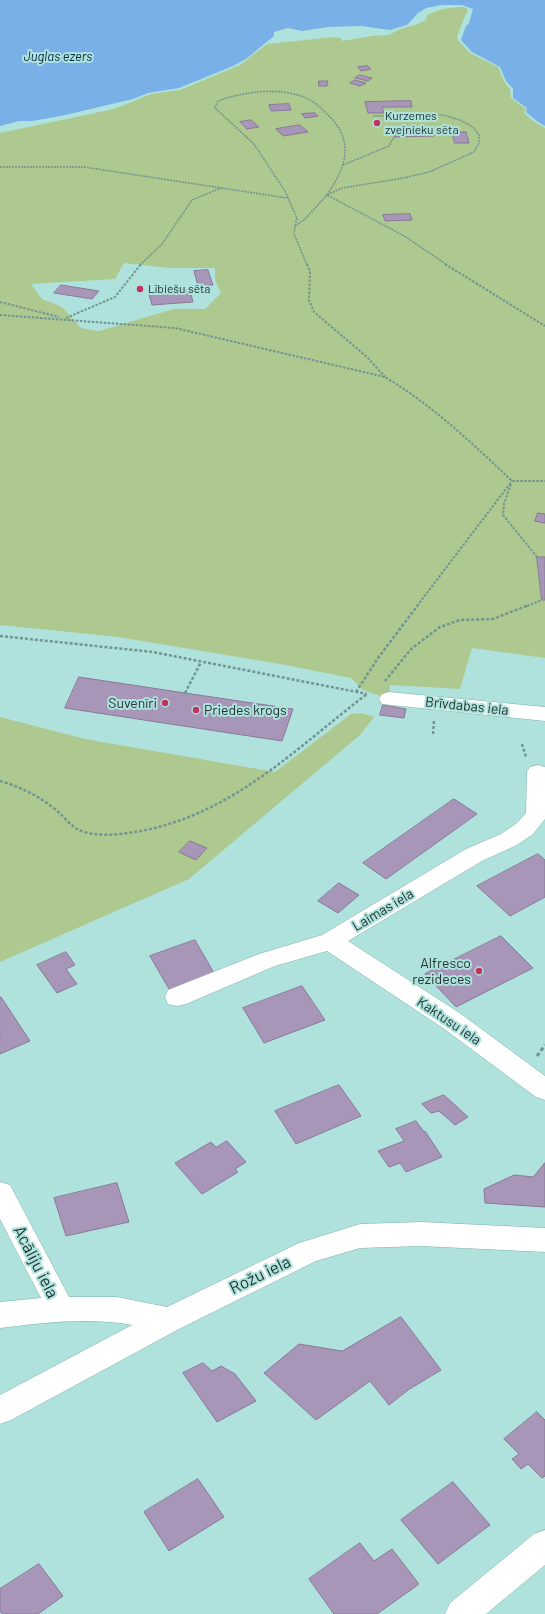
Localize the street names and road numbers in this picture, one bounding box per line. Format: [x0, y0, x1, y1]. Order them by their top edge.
street label: Brīvdabas iela [424, 693, 510, 719]
street label: Laimas iela [349, 885, 417, 935]
street label: Kaktusu iela [414, 993, 484, 1049]
street label: Acāliju iela [9, 1222, 63, 1302]
street label: Rožu iela [226, 1251, 294, 1299]

